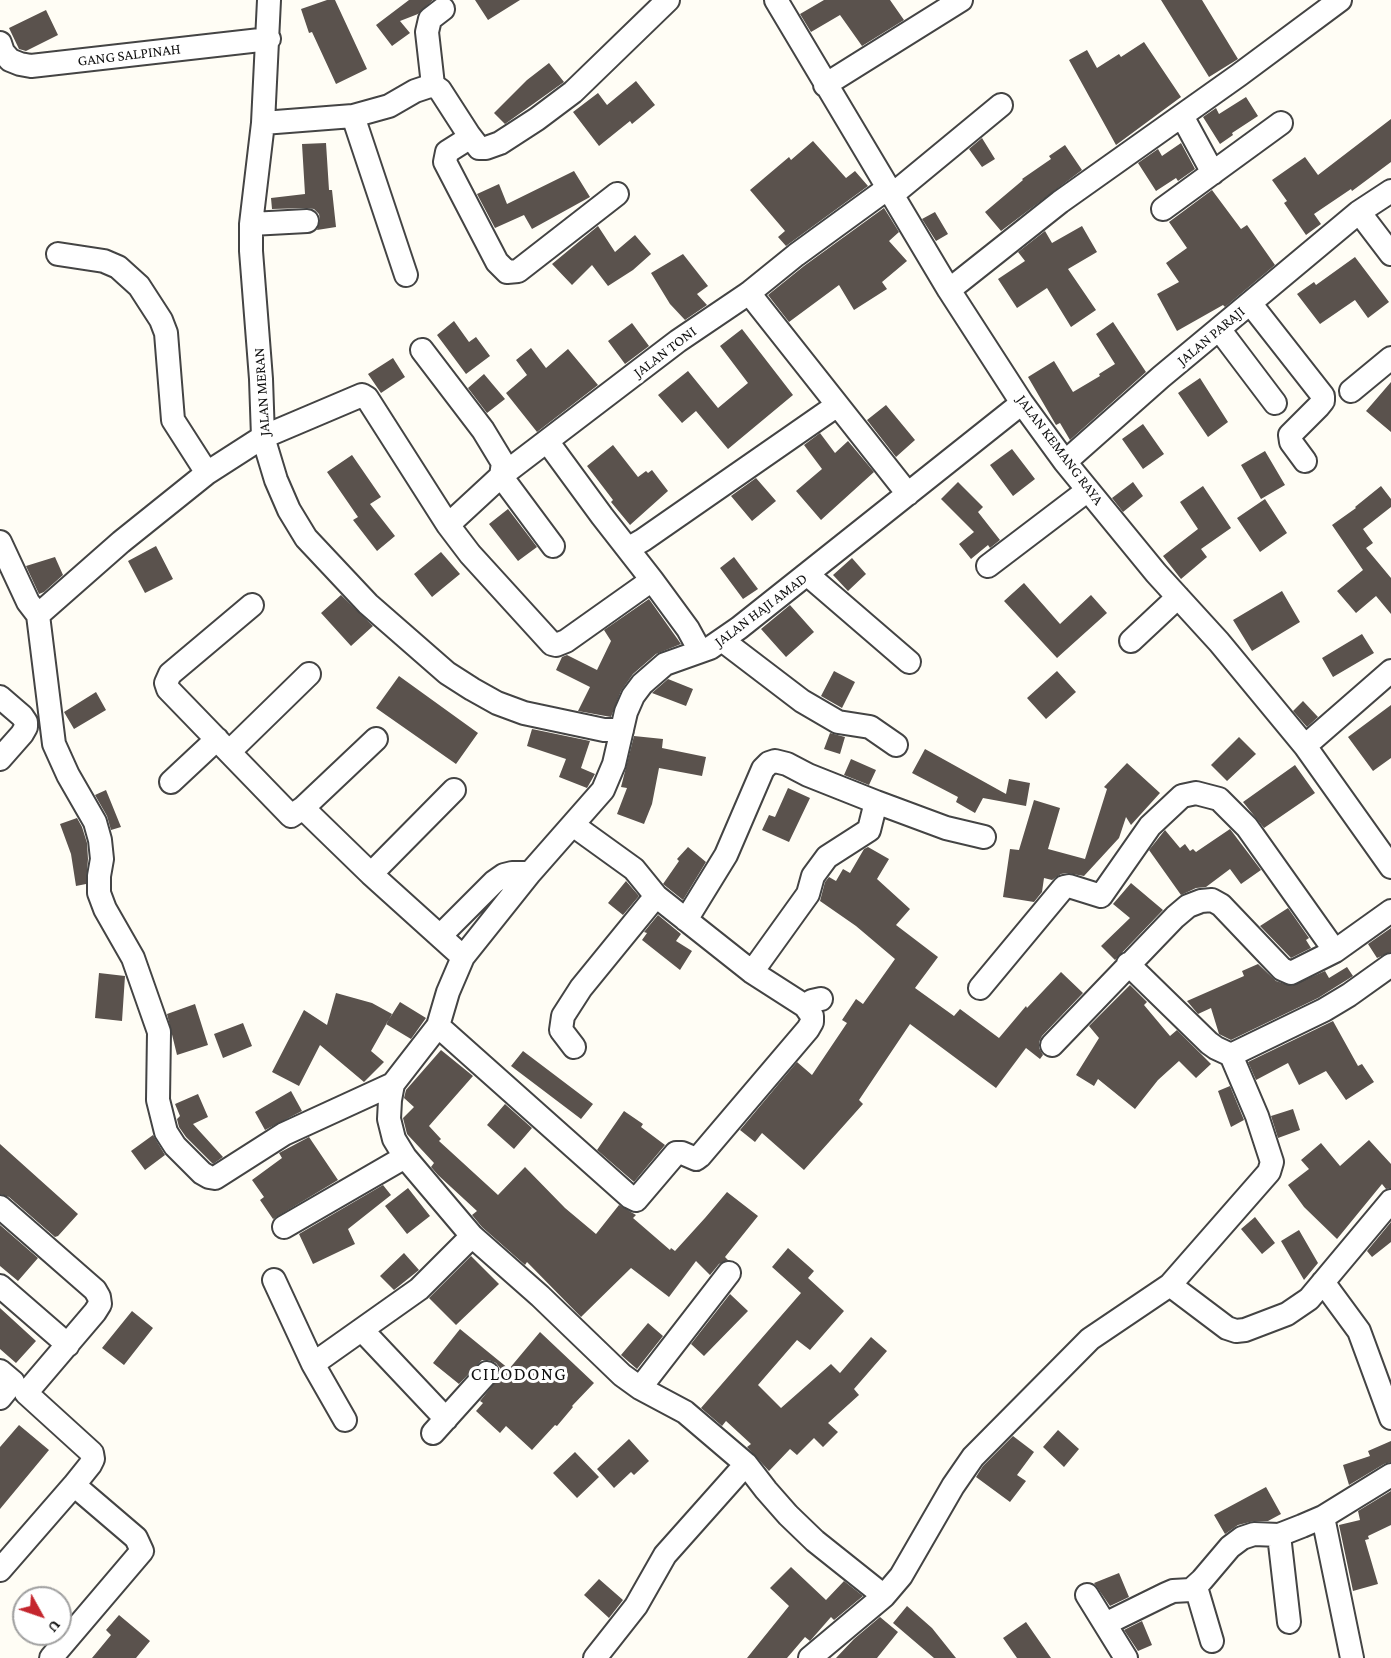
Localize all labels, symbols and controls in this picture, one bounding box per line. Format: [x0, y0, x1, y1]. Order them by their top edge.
street label: GANG SALPINAH [77, 40, 181, 70]
street label: JALAN PARAJI [1174, 303, 1248, 369]
street label: JALAN TONI [630, 322, 700, 382]
street label: JALAN MERAN [250, 347, 274, 437]
street label: JALAN KEMANG RAYA [1013, 391, 1107, 509]
street label: JALAN HAJI AMAD [711, 569, 811, 651]
district label: CILODONG [471, 1363, 567, 1385]
north arrow [12, 1586, 72, 1646]
text: U [45, 1617, 65, 1636]

